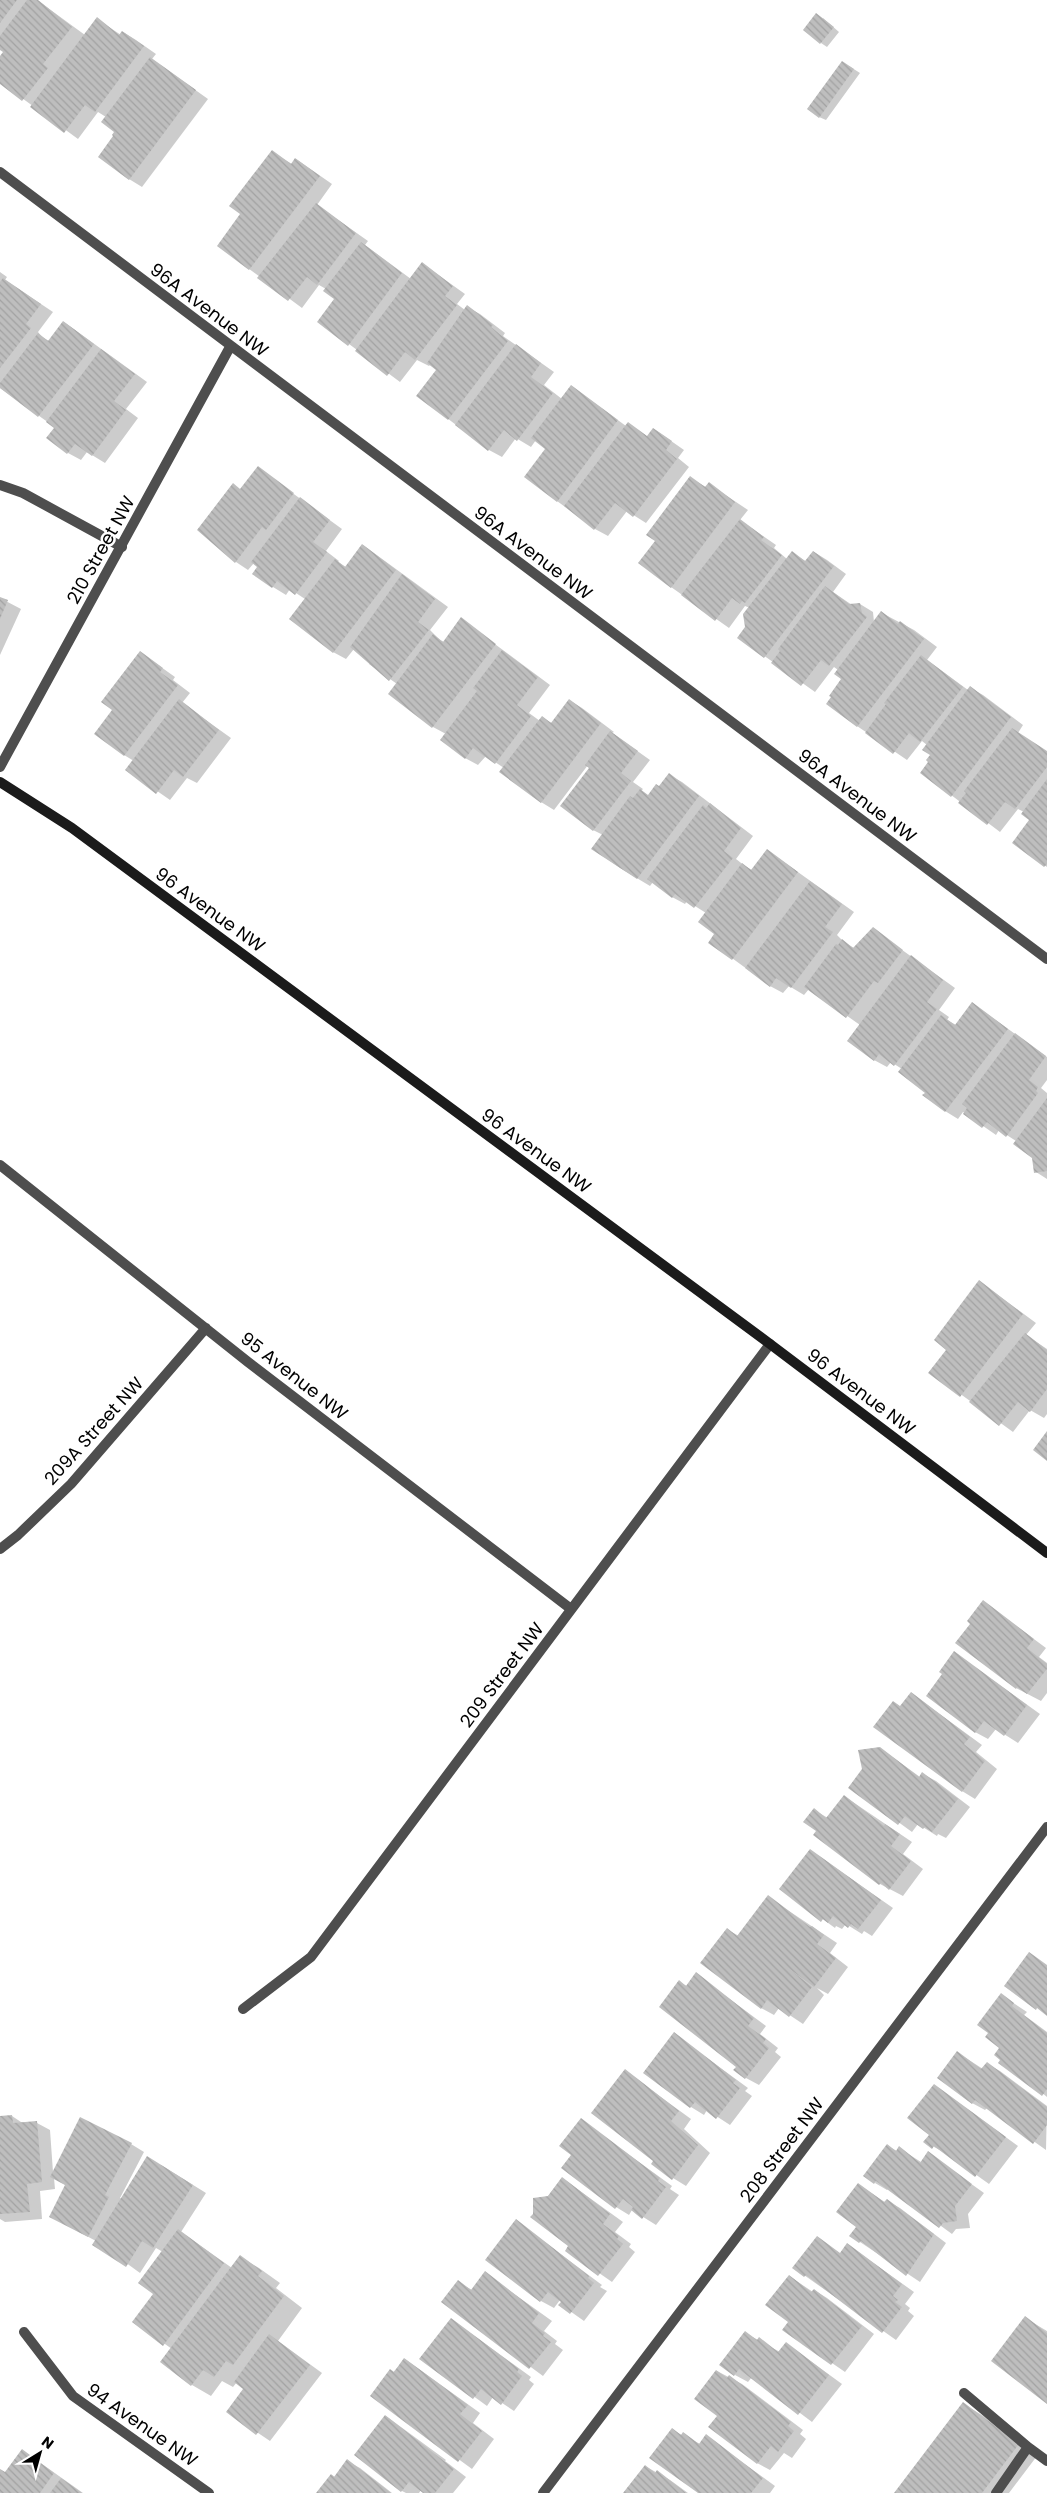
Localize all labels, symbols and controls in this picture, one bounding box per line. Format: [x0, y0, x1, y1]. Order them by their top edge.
street label: 96A Avenue NW [145, 257, 274, 363]
street label: 210 Street NW [61, 491, 141, 608]
street label: 96A Avenue NW [469, 500, 598, 606]
street label: 96A Avenue NW [793, 743, 922, 849]
street label: 96 Avenue NW [150, 861, 271, 958]
street label: 96 Avenue NW [476, 1102, 597, 1199]
street label: 95 Avenue NW [235, 1326, 354, 1426]
street label: 96 Avenue NW [802, 1342, 921, 1441]
street label: 209A Street NW [38, 1371, 149, 1490]
street label: 209 Street NW [454, 1617, 550, 1732]
street label: 208 Street NW [734, 2092, 830, 2207]
street label: 94 Avenue NW [82, 2377, 203, 2472]
north arrow [15, 2428, 65, 2478]
text: N [38, 2431, 58, 2454]

